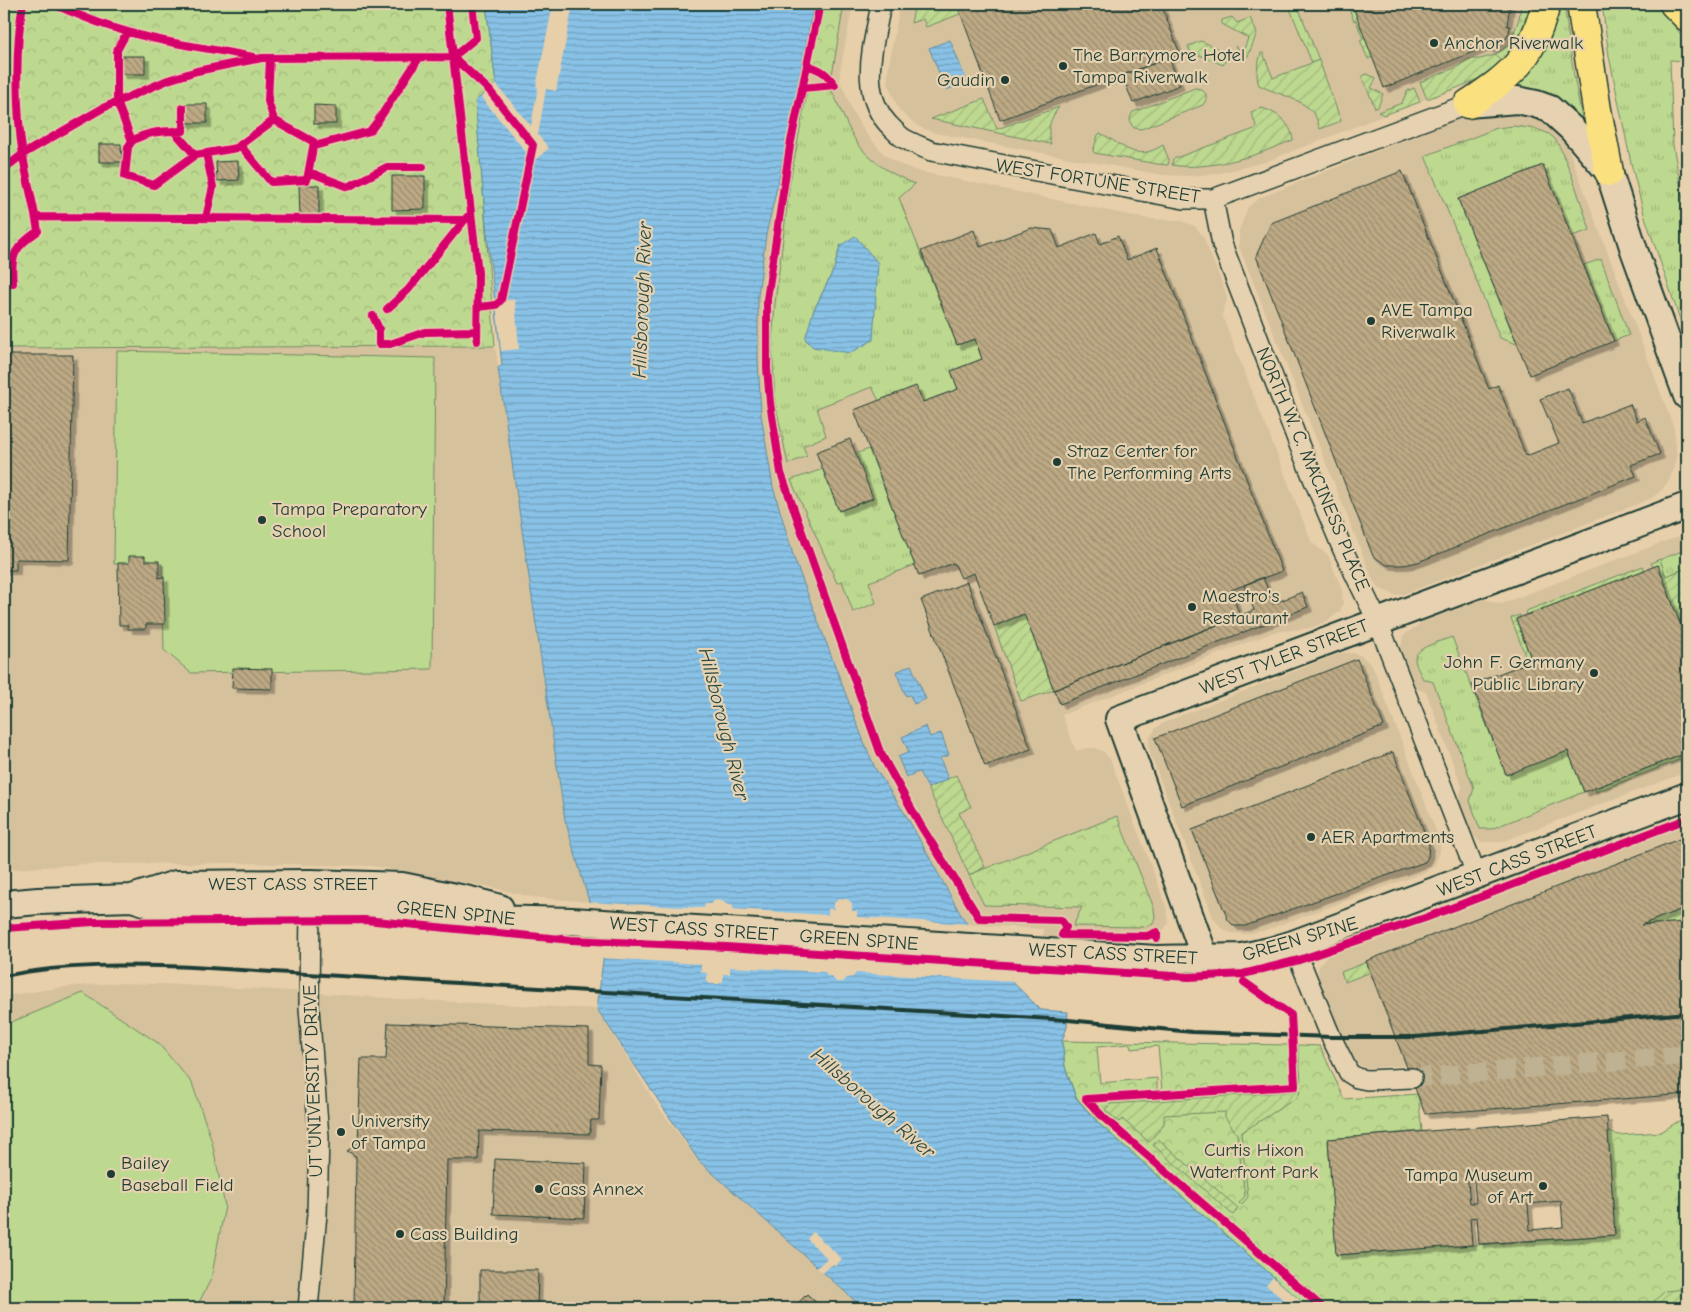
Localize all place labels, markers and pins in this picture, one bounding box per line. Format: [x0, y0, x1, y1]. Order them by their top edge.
place label: Anchor Riverwalk [1444, 32, 1584, 54]
marker: Anchor Riverwalk [1428, 37, 1440, 49]
place label: The Barrymore Hotel Tampa Riverwalk [1073, 44, 1245, 88]
marker: The Barrymore Hotel Tampa Riverwalk [1057, 60, 1069, 72]
place label: Gaudin [937, 69, 995, 91]
marker: Gaudin [999, 74, 1011, 86]
place label: AVE Tampa Riverwalk [1381, 299, 1473, 343]
marker: AVE Tampa Riverwalk [1365, 315, 1377, 327]
place label: Straz Center for The Performing Arts [1067, 440, 1231, 484]
marker: Straz Center for The Performing Arts [1051, 456, 1063, 468]
place label: Tampa Preparatory School [272, 498, 428, 542]
marker: Tampa Preparatory School [256, 514, 268, 526]
place label: Maestro's Restaurant [1202, 585, 1288, 629]
marker: Maestro's Restaurant [1186, 601, 1198, 613]
place label: John F. Germany Public Library [1444, 651, 1584, 695]
marker: John F. Germany Public Library [1588, 667, 1600, 679]
place label: AER Apartments [1321, 826, 1454, 848]
marker: AER Apartments [1305, 831, 1317, 843]
place label: University of Tampa [351, 1110, 430, 1154]
marker: University of Tampa [335, 1126, 347, 1138]
place label: Bailey Baseball Field [121, 1152, 234, 1196]
place label: Tampa Museum of Art [1405, 1164, 1534, 1208]
marker: Bailey Baseball Field [105, 1168, 117, 1180]
place label: Cass Annex [549, 1178, 644, 1200]
marker: Tampa Museum of Art [1537, 1180, 1549, 1192]
marker: Cass Annex [533, 1183, 545, 1195]
place label: Cass Building [410, 1223, 519, 1245]
marker: Cass Building [394, 1228, 406, 1240]

